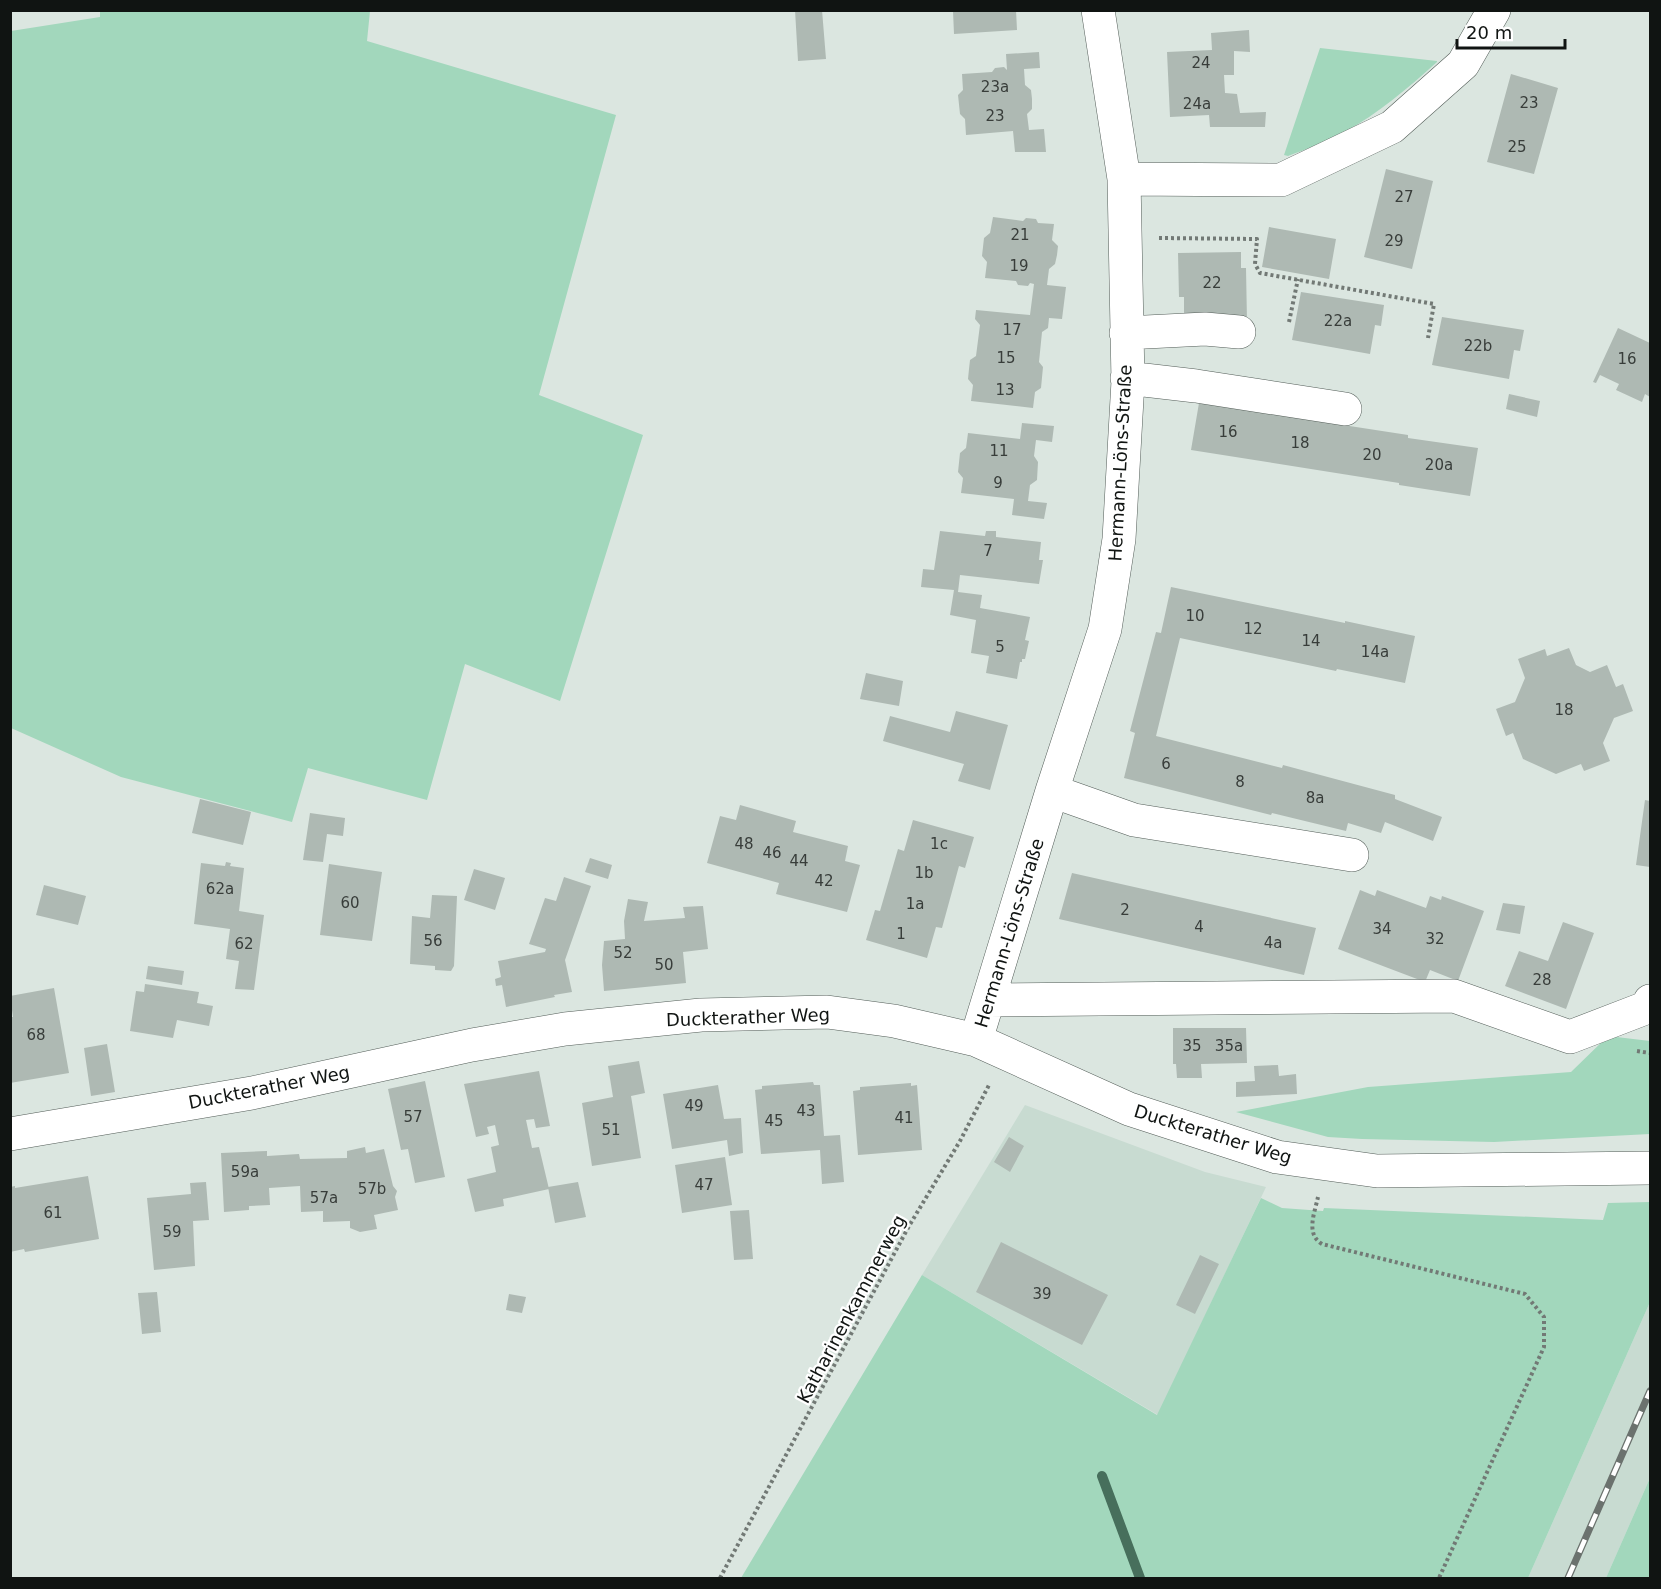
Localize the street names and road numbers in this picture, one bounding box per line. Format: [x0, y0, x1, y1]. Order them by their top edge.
street label: Hermann-Löns-Straße [1104, 364, 1136, 562]
street label: Hermann-Löns-Straße [970, 836, 1048, 1030]
street label: Duckterather Weg [666, 1004, 830, 1030]
street label: Duckterather Weg [186, 1061, 352, 1113]
street label: Duckterather Weg [1131, 1100, 1295, 1168]
street label: Katharinenkammerweg [792, 1211, 910, 1407]

